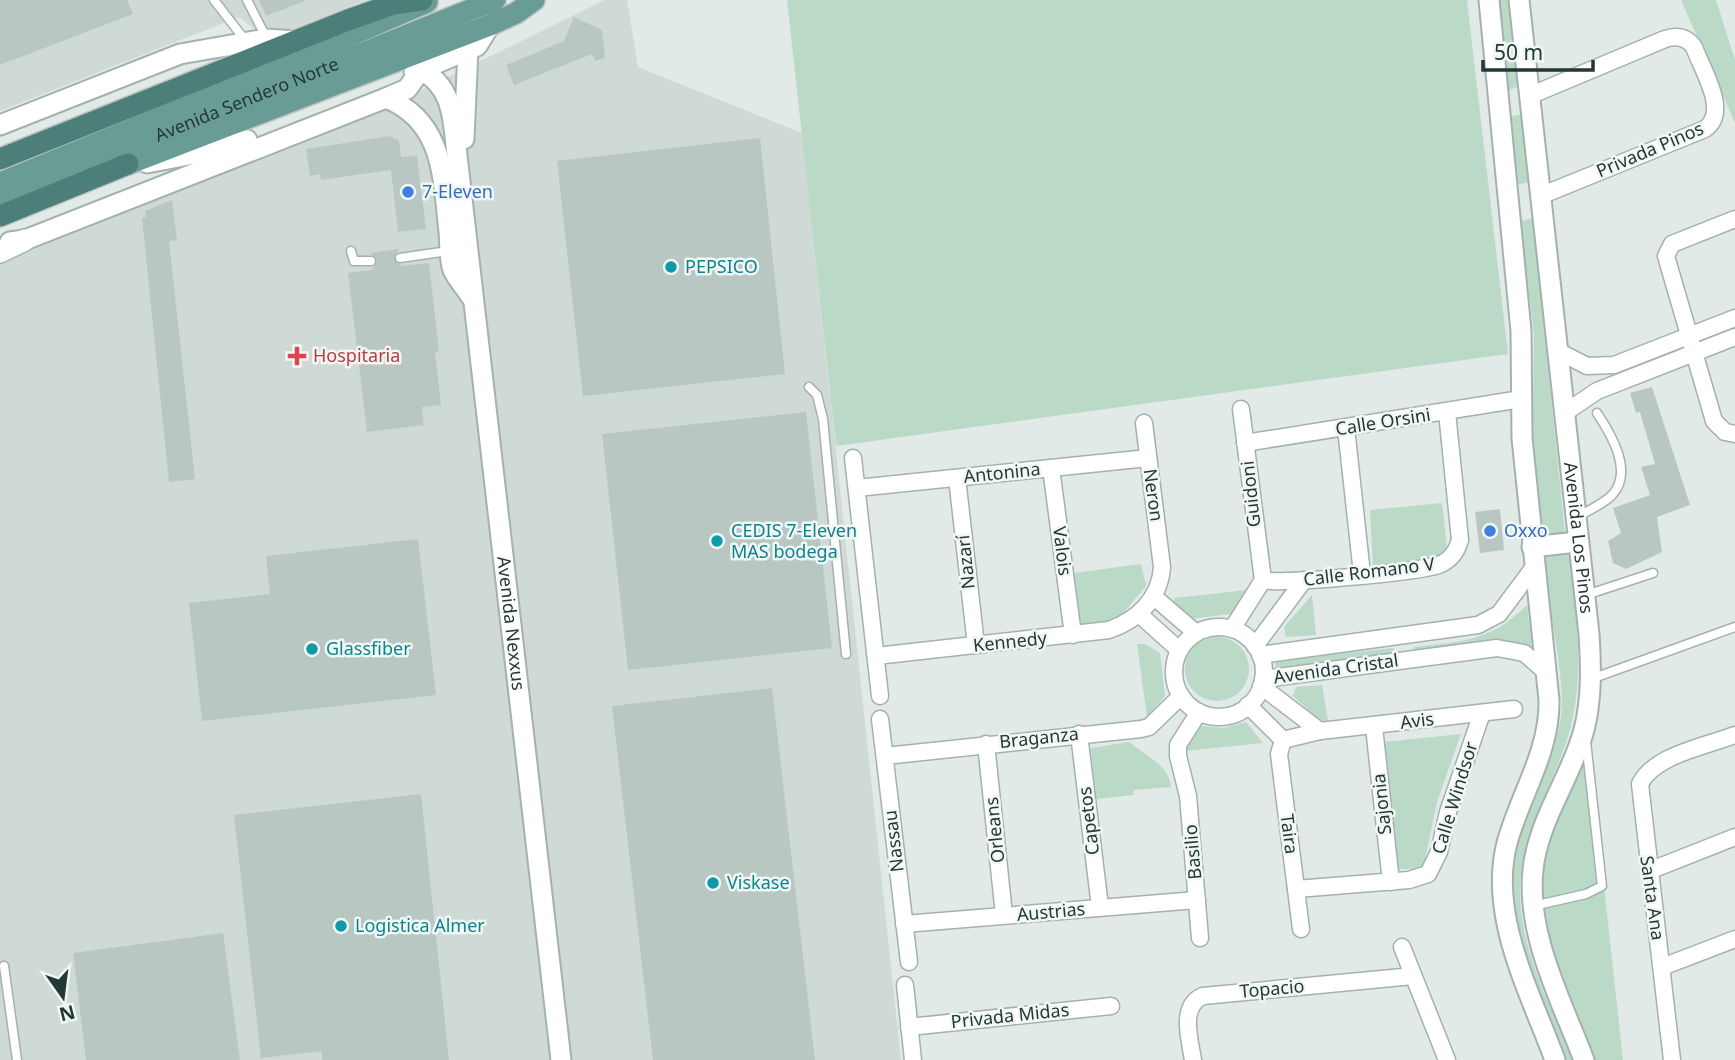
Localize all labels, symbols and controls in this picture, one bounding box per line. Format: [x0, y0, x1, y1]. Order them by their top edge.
scale bar [1483, 28, 1593, 72]
text: 50 m [1494, 38, 1543, 66]
street label: Avenida Sendero Norte [151, 51, 342, 147]
street label: Privada Pinos [1592, 116, 1707, 182]
place label: 7-Eleven [422, 179, 493, 203]
marker: 7-Eleven [400, 184, 416, 200]
place label: PEPSICO [685, 254, 758, 278]
marker: PEPSICO [663, 259, 679, 275]
place label: Hospitaria [313, 343, 400, 367]
marker: Hospitaria [287, 346, 307, 366]
street label: Calle Orsini [1333, 402, 1432, 440]
street label: Antonina [962, 456, 1041, 488]
street label: Guidoni [1235, 460, 1265, 528]
street label: Avenida Los Pinos [1559, 461, 1600, 615]
street label: Neron [1138, 467, 1170, 523]
place label: CEDIS 7-Eleven MAS bodega [731, 518, 857, 563]
place label: Oxxo [1504, 518, 1548, 542]
marker: Oxxo [1482, 523, 1498, 539]
street label: Valois [1048, 525, 1078, 577]
marker: CEDIS 7-Eleven MAS bodega [709, 533, 725, 549]
street label: Nazarí [950, 533, 980, 590]
street label: Calle Romano V [1302, 551, 1436, 591]
street label: Avenida Nexxus [492, 555, 531, 692]
street label: Kennedy [972, 625, 1049, 657]
place label: Glassfiber [326, 636, 411, 660]
marker: Glassfiber [304, 641, 320, 657]
street label: Avenida Cristal [1272, 647, 1400, 689]
street label: Avis [1399, 706, 1435, 734]
street label: Braganza [998, 721, 1080, 753]
street label: Calle Windsor [1426, 738, 1483, 857]
street label: Sajonia [1366, 772, 1396, 836]
street label: Capetos [1072, 786, 1104, 857]
street label: Orleans [979, 796, 1009, 864]
street label: Nassau [877, 809, 909, 873]
street label: Taira [1276, 812, 1304, 855]
street label: Basilio [1178, 824, 1206, 881]
street label: Santa Ana [1635, 854, 1671, 942]
place label: Viskase [727, 870, 790, 894]
marker: Viskase [705, 875, 721, 891]
street label: Austrias [1016, 896, 1086, 926]
place label: Logistica Almer [355, 913, 485, 937]
marker: Logistica Almer [333, 918, 349, 934]
north arrow [28, 962, 98, 1032]
street label: Topacio [1238, 973, 1305, 1003]
street label: Privada Midas [950, 997, 1070, 1033]
text: N [56, 999, 78, 1028]

